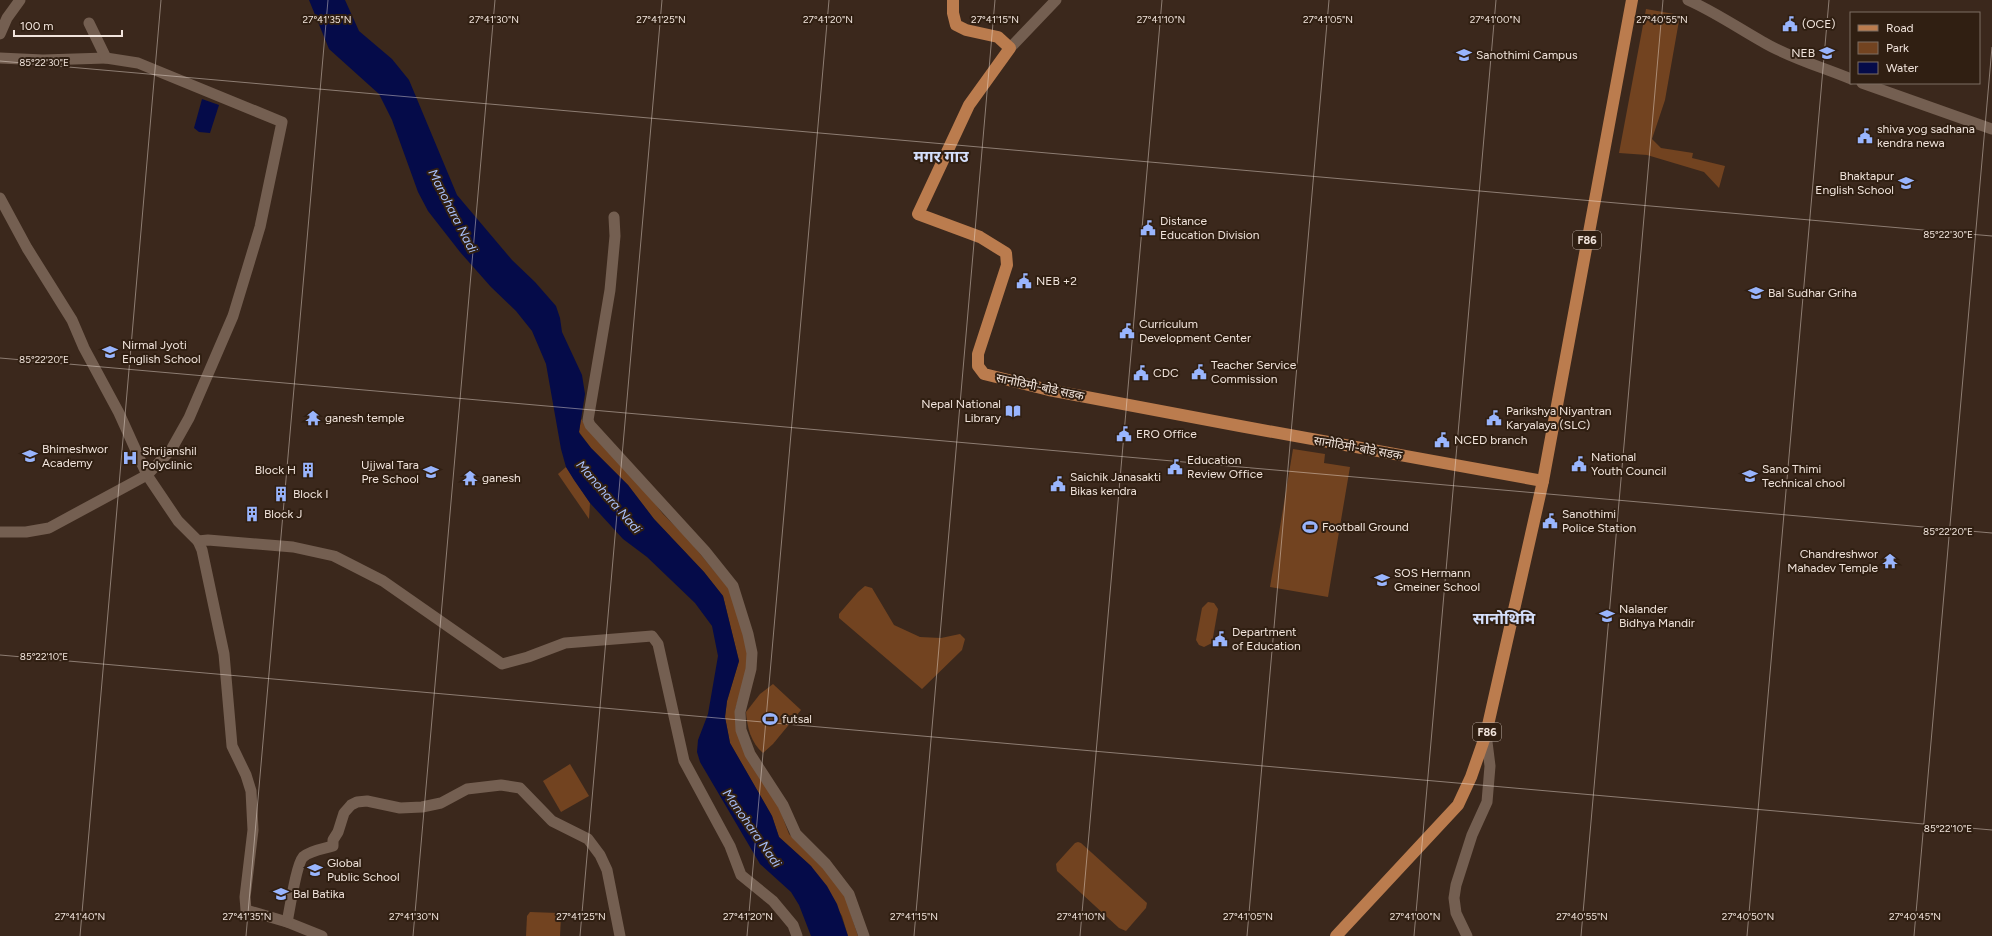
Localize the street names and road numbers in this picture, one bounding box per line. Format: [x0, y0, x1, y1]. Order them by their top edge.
road number: F86 [1573, 231, 1601, 249]
street label: सानोठिमी-बोडे सडक [995, 370, 1086, 403]
street label: सानोठिमी-बोडे सडक [1313, 432, 1404, 463]
road number: F86 [1473, 723, 1501, 741]

